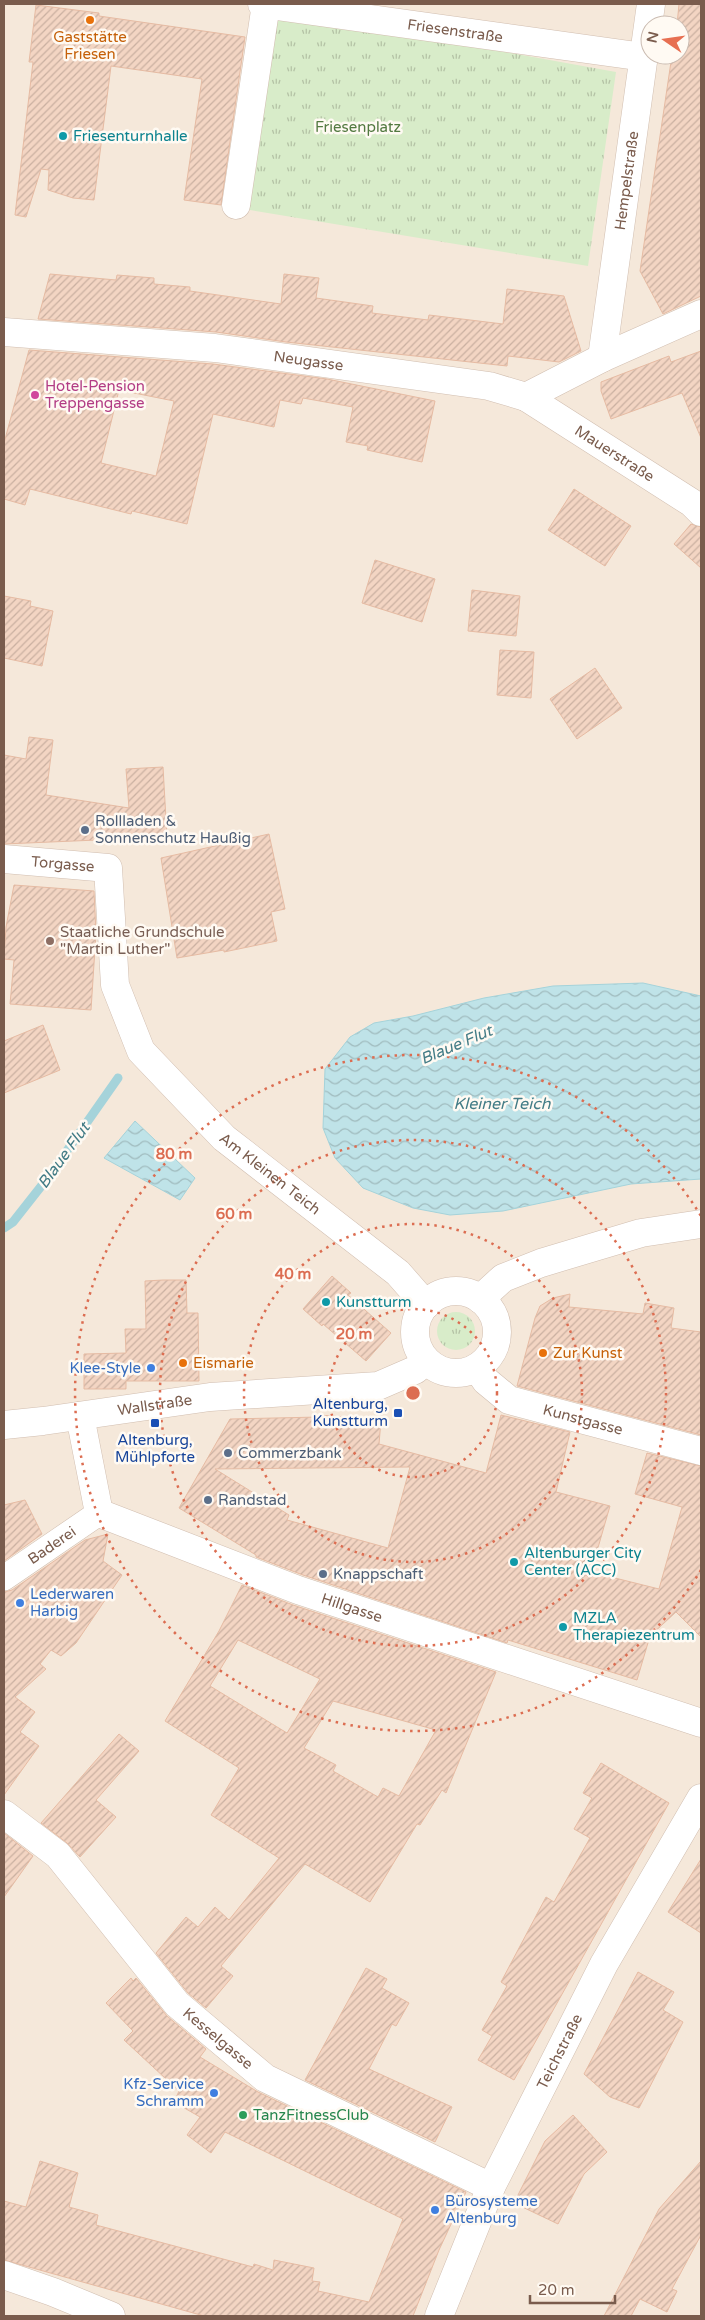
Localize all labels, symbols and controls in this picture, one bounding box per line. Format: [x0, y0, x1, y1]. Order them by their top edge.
marker: Gaststätte Friesen [84, 14, 96, 26]
street label: Friesenstraße [406, 15, 504, 46]
north arrow [640, 15, 690, 65]
place label: Gaststätte Friesen [53, 28, 127, 63]
text: N [643, 30, 662, 45]
park label: Friesenplatz [315, 118, 401, 136]
place label: Friesenturnhalle [73, 127, 188, 145]
marker: Friesenturnhalle [57, 130, 69, 142]
street label: Hempelstraße [611, 130, 642, 231]
street label: Neugasse [272, 347, 345, 375]
place label: Hotel-Pension Treppengasse [45, 377, 145, 412]
marker: Hotel-Pension Treppengasse [29, 389, 41, 401]
street label: Mauerstraße [571, 421, 658, 486]
place label: Rollladen & Sonnenschutz Haußig [95, 812, 251, 847]
marker: Rollladen & Sonnenschutz Haußig [79, 824, 91, 836]
street label: Torgasse [30, 852, 95, 876]
place label: Staatliche Grundschule "Martin Luther" [60, 923, 225, 958]
marker: Staatliche Grundschule "Martin Luther" [44, 935, 56, 947]
water label: Blaue Flut [417, 1020, 497, 1069]
water label: Kleiner Teich [454, 1094, 552, 1114]
water label: Blaue Flut [33, 1117, 95, 1192]
street label: Am Kleinen Teich [216, 1129, 324, 1219]
text: 80 m [156, 1145, 192, 1163]
text: 60 m [216, 1205, 252, 1223]
text: 40 m [275, 1265, 311, 1283]
place label: Kunstturm [336, 1293, 412, 1311]
marker: Kunstturm [320, 1296, 332, 1308]
text: 20 m [336, 1325, 372, 1343]
place label: Zur Kunst [553, 1344, 623, 1362]
marker: Zur Kunst [537, 1347, 549, 1359]
place label: Eismarie [193, 1354, 254, 1372]
marker: Eismarie [177, 1357, 189, 1369]
place label: Klee-Style [70, 1359, 141, 1377]
marker: Klee-Style [145, 1362, 157, 1374]
centre of rings [404, 1384, 422, 1402]
street label: Wallstraße [116, 1391, 193, 1419]
place label: Altenburg, Kunstturm [312, 1395, 388, 1430]
street label: Kunstgasse [541, 1400, 625, 1439]
marker: Altenburg, Kunstturm [392, 1407, 404, 1419]
marker: Altenburg, Mühlpforte [149, 1417, 161, 1429]
place label: Altenburg, Mühlpforte [115, 1431, 195, 1466]
place label: Commerzbank [238, 1444, 342, 1462]
marker: Commerzbank [222, 1447, 234, 1459]
place label: Randstad [218, 1491, 286, 1509]
marker: Randstad [202, 1494, 214, 1506]
street label: Baderei [24, 1522, 79, 1568]
place label: Altenburger City Center (ACC) [524, 1544, 642, 1579]
marker: Altenburger City Center (ACC) [508, 1556, 520, 1568]
place label: Knappschaft [333, 1565, 424, 1583]
marker: Knappschaft [317, 1568, 329, 1580]
place label: Lederwaren Harbig [30, 1585, 114, 1620]
street label: Hillgasse [319, 1589, 385, 1626]
marker: Lederwaren Harbig [14, 1597, 26, 1609]
place label: MZLA Therapiezentrum [573, 1609, 695, 1644]
marker: MZLA Therapiezentrum [557, 1621, 569, 1633]
street label: Kesselgasse [179, 2004, 257, 2073]
street label: Teichstraße [533, 2011, 586, 2092]
place label: Kfz-Service Schramm [123, 2075, 204, 2110]
marker: Kfz-Service Schramm [208, 2087, 220, 2099]
place label: TanzFitnessClub [253, 2106, 369, 2124]
marker: TanzFitnessClub [237, 2109, 249, 2121]
place label: Bürosysteme Altenburg [445, 2192, 538, 2227]
marker: Bürosysteme Altenburg [429, 2204, 441, 2216]
scale bar [530, 2272, 615, 2304]
text: 20 m [538, 2281, 575, 2299]

